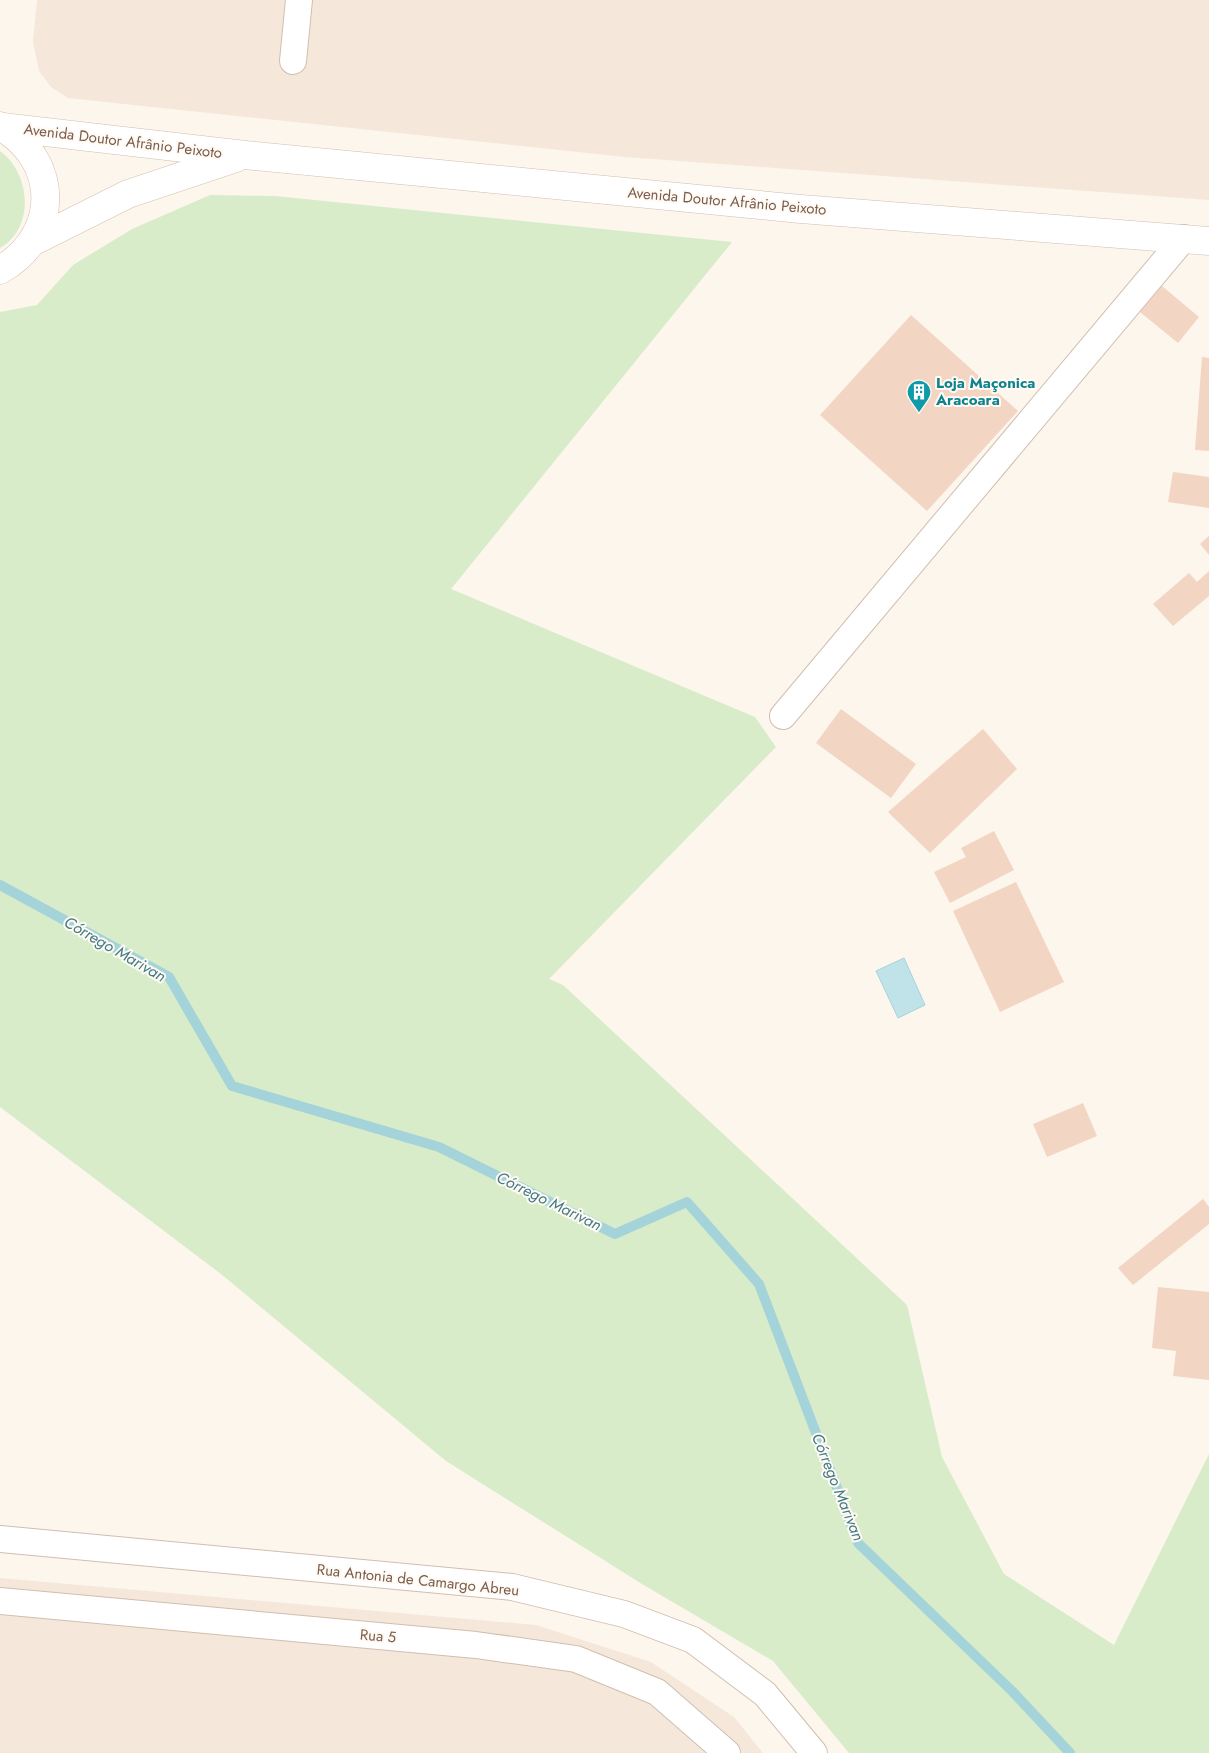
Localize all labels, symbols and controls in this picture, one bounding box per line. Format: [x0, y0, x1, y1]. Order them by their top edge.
street label: Avenida Doutor Afrânio Peixoto [23, 118, 223, 164]
street label: Avenida Doutor Afrânio Peixoto [627, 181, 827, 221]
place label: Loja Maçonica Aracoara [935, 372, 1035, 411]
building icon: Loja Maçonica Aracoara [906, 379, 932, 413]
water label: Córrego Marivan [60, 910, 170, 988]
water label: Córrego Marivan [493, 1166, 605, 1236]
water label: Córrego Marivan [806, 1430, 870, 1544]
street label: Rua Antonia de Camargo Abreu [316, 1558, 520, 1602]
street label: Rua 5 [359, 1623, 397, 1649]

